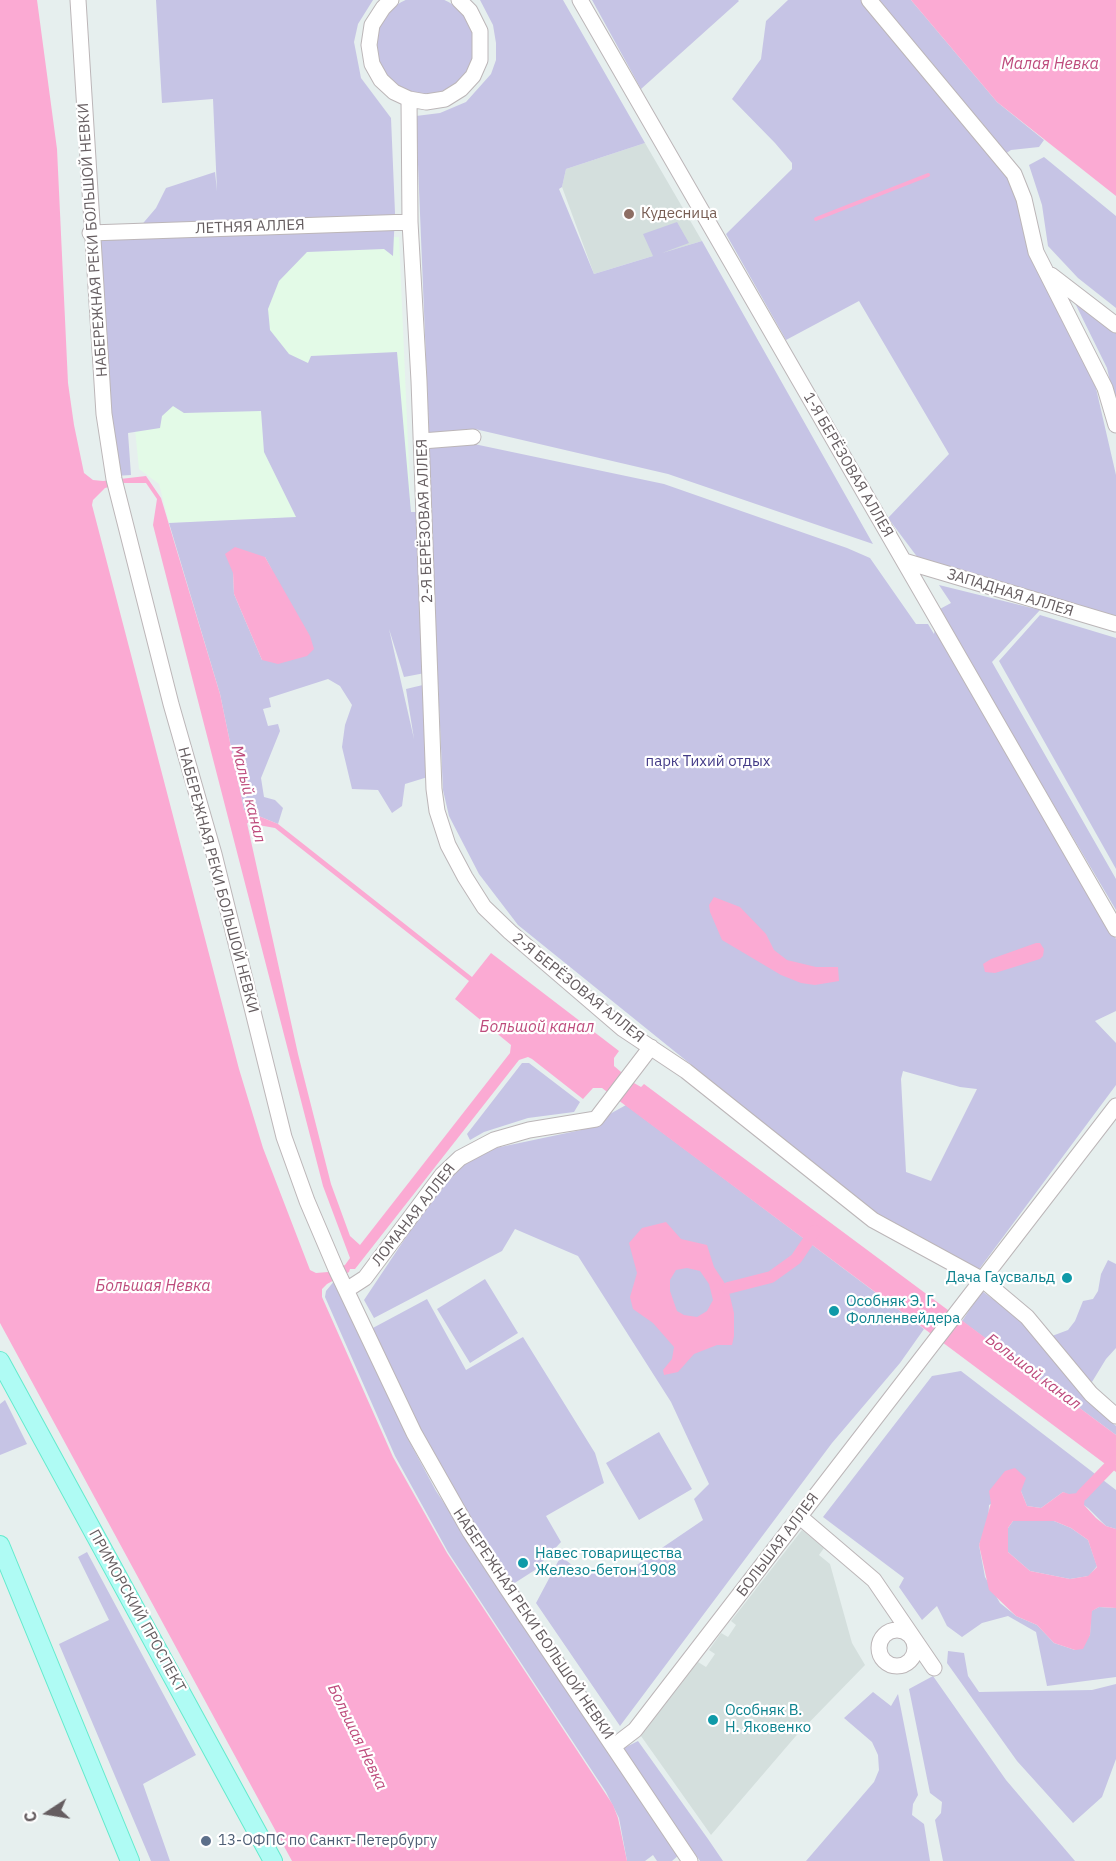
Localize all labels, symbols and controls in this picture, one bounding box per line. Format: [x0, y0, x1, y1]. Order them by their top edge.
water label: Малая Невка [1001, 54, 1099, 74]
street label: НАБЕРЕЖНАЯ РЕКИ БОЛЬШОЙ НЕВКИ [74, 102, 112, 378]
place label: Кудесница [641, 205, 717, 223]
marker: Кудесница [622, 207, 636, 221]
street label: ЛЕТНЯЯ АЛЛЕЯ [195, 216, 305, 238]
street label: 1-Я БЕРЁЗОВАЯ АЛЛЕЯ [799, 389, 897, 541]
street label: 2-Я БЕРЁЗОВАЯ АЛЛЕЯ [413, 439, 437, 603]
street label: ЗАПАДНАЯ АЛЛЕЯ [945, 565, 1075, 621]
water label: Малый канал [227, 743, 269, 845]
street label: НАБЕРЕЖНАЯ РЕКИ БОЛЬШОЙ НЕВКИ [174, 745, 262, 1015]
park label: парк Тихий отдых [646, 753, 770, 771]
street label: 2-Я БЕРЁЗОВАЯ АЛЛЕЯ [508, 929, 648, 1047]
water label: Большой канал [480, 1017, 594, 1037]
street label: ЛОМАНАЯ АЛЛЕЯ [369, 1160, 459, 1270]
place label: Дача Гаусвальд [946, 1269, 1055, 1287]
marker: Дача Гаусвальд [1060, 1271, 1074, 1285]
water label: Большая Невка [95, 1276, 211, 1296]
place label: Особняк Э. Г. Фолленвейдера [846, 1293, 960, 1328]
marker: Особняк Э. Г. Фолленвейдера [827, 1304, 841, 1318]
water label: Большой канал [981, 1330, 1085, 1414]
street label: БОЛЬШАЯ АЛЛЕЯ [733, 1490, 823, 1600]
street label: НАБЕРЕЖНАЯ РЕКИ БОЛЬШОЙ НЕВКИ [449, 1505, 617, 1743]
street label: ПРИМОРСКИЙ ПРОСПЕКТ [85, 1527, 189, 1695]
place label: Навес товарищества Железо-бетон 1908 [535, 1545, 682, 1580]
marker: Навес товарищества Железо-бетон 1908 [516, 1556, 530, 1570]
water label: Большая Невка [323, 1681, 391, 1793]
place label: Особняк В. Н. Яковенко [725, 1702, 811, 1737]
marker: Особняк В. Н. Яковенко [706, 1713, 720, 1727]
north arrow [18, 1783, 78, 1843]
text: С [20, 1810, 41, 1824]
place label: 13-ОФПС по Санкт-Петербургу [218, 1832, 437, 1850]
marker: 13-ОФПС по Санкт-Петербургу [199, 1834, 213, 1848]

